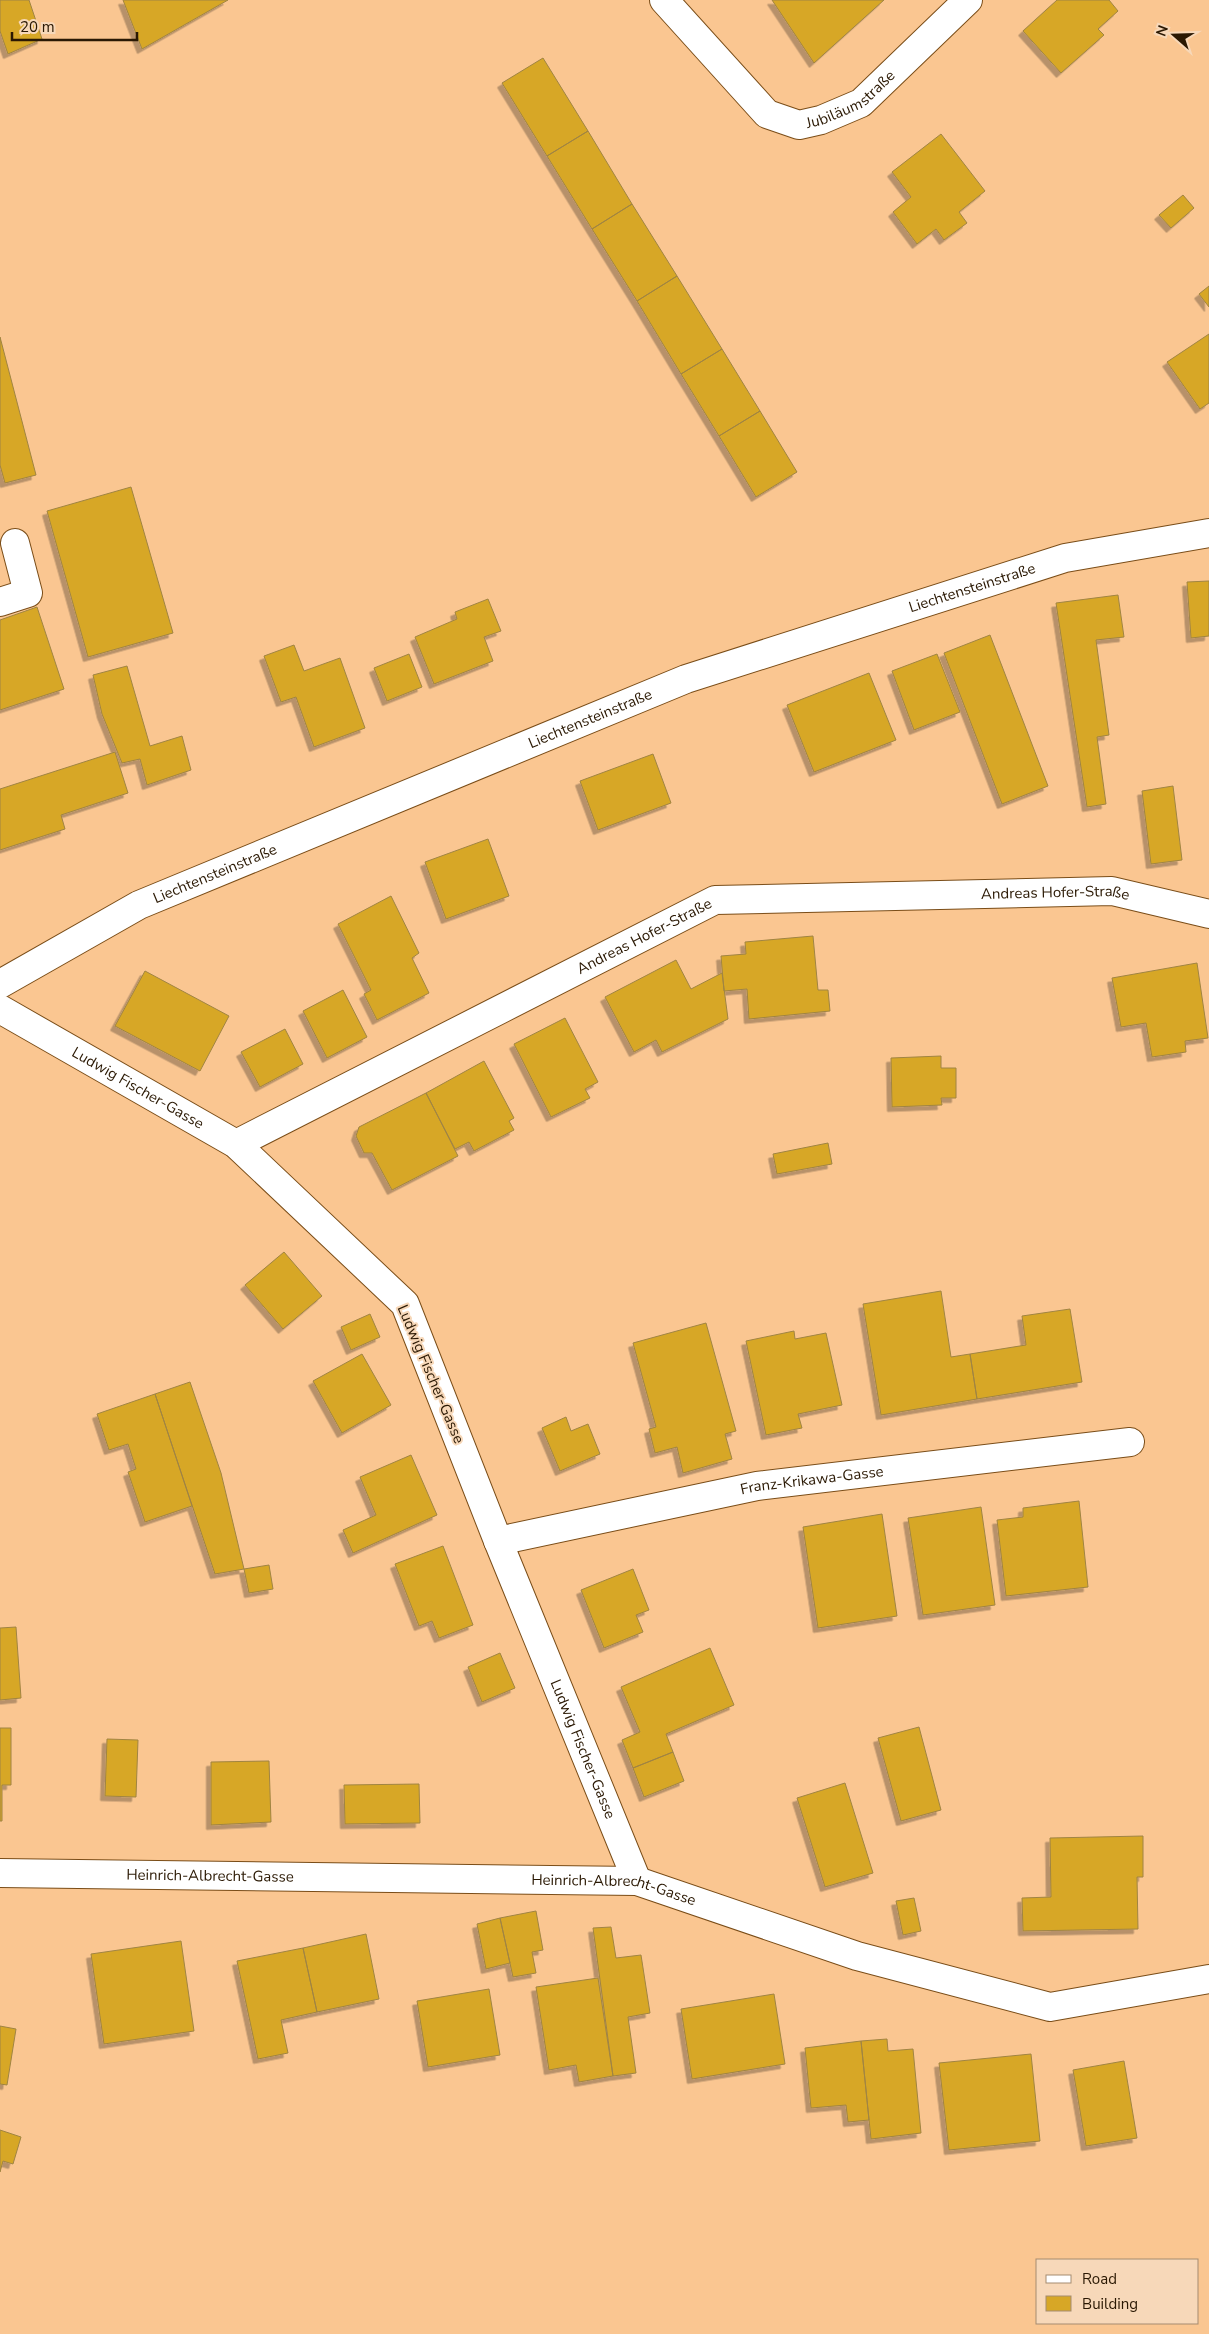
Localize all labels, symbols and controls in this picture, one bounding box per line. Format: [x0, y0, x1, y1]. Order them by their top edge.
scale bar [12, 10, 138, 42]
north arrow [1149, 10, 1199, 60]
text: 20 m [20, 17, 55, 37]
text: N [1152, 23, 1173, 39]
street label: Jubiläumstraße [803, 66, 899, 133]
street label: Liechtensteinstraße [906, 558, 1038, 617]
street label: Liechtensteinstraße [525, 684, 655, 753]
street label: Liechtensteinstraße [150, 839, 280, 908]
street label: Andreas Hofer-Straße [981, 881, 1132, 905]
street label: Andreas Hofer-Straße [573, 893, 715, 979]
street label: Ludwig Fischer-Gasse [68, 1042, 208, 1134]
street label: Ludwig Fischer-Gasse [393, 1302, 469, 1446]
street label: Franz-Krikawa-Gasse [738, 1461, 885, 1499]
street label: Ludwig Fischer-Gasse [546, 1676, 621, 1822]
street label: Heinrich-Albrecht-Gasse [126, 1865, 294, 1887]
street label: Heinrich-Albrecht-Gasse [531, 1870, 699, 1910]
legend [1036, 2259, 1199, 2324]
text: Road [1082, 2269, 1117, 2289]
text: Building [1082, 2294, 1138, 2314]

